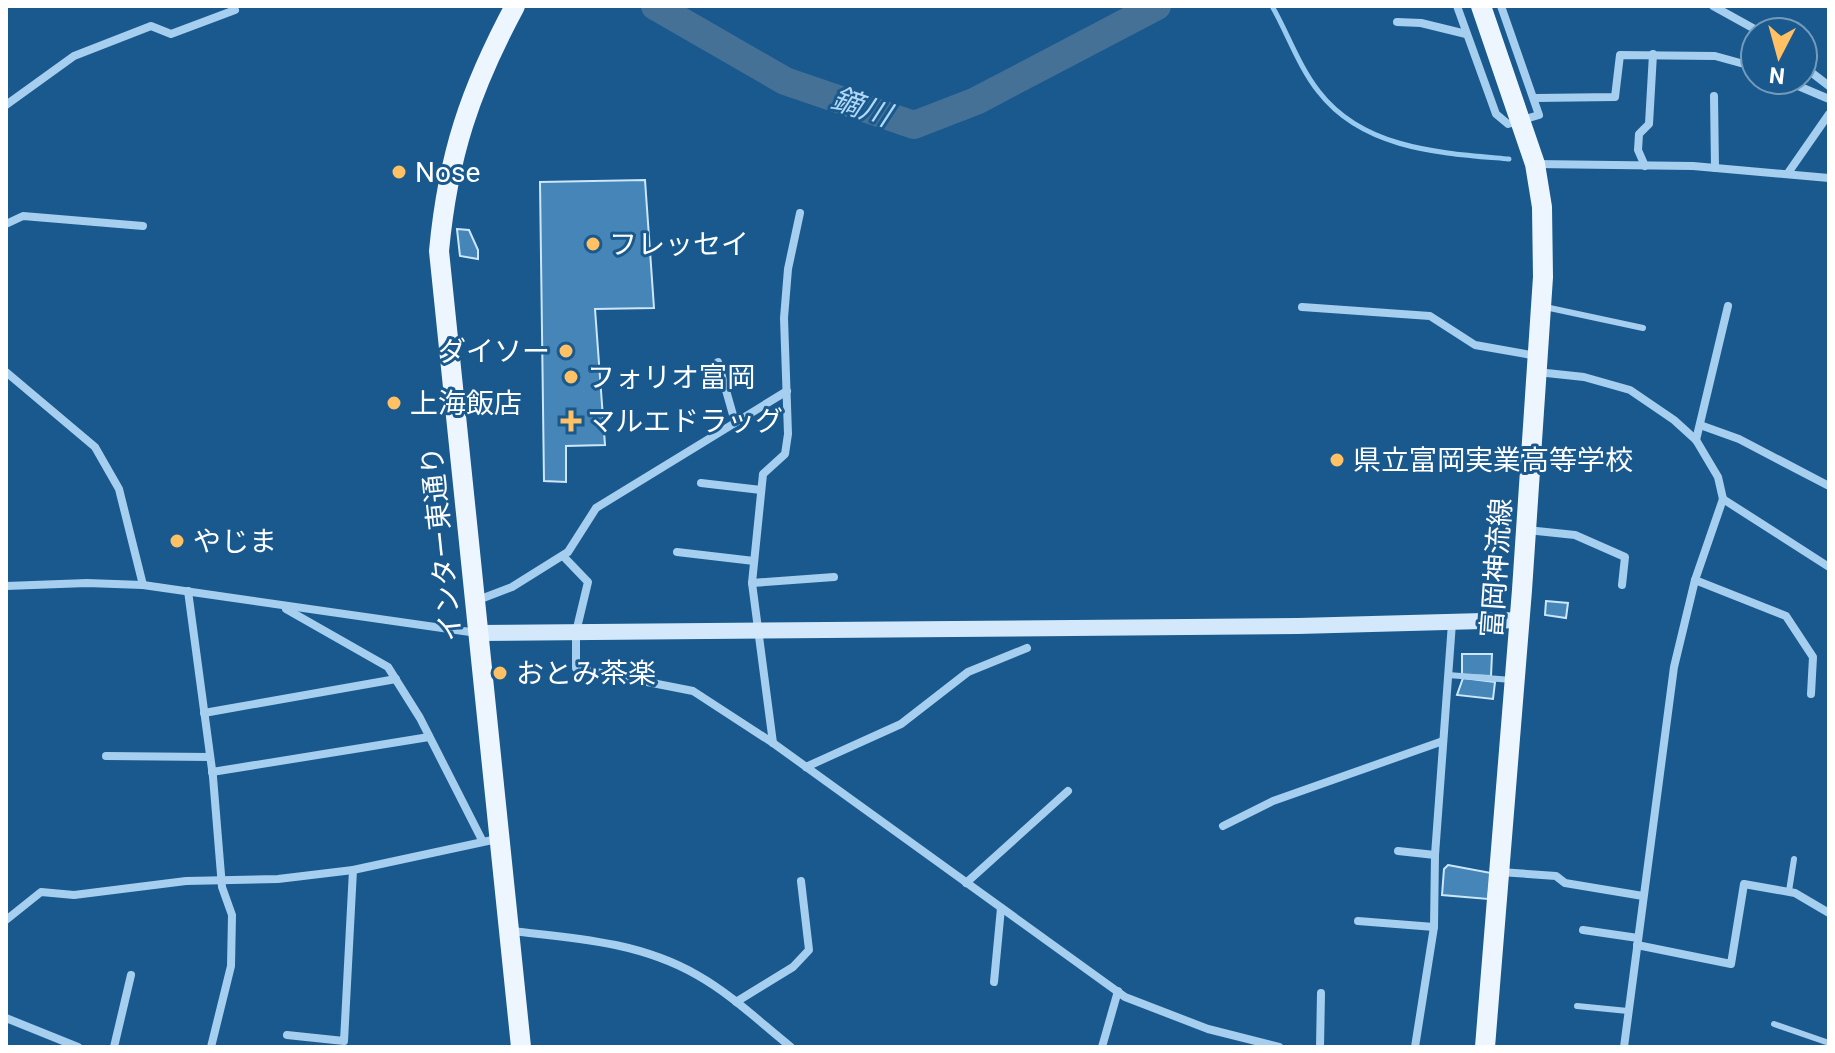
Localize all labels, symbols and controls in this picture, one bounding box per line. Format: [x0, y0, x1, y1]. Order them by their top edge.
north arrow [1739, 16, 1819, 96]
text: N [1768, 62, 1786, 89]
water label: 鏑川 [827, 80, 898, 134]
place label: Nose [415, 156, 480, 189]
marker: Nose [390, 163, 408, 181]
place label: フレッセイ [609, 228, 749, 261]
marker: フレッセイ [584, 235, 602, 253]
place label: ダイソー [438, 335, 550, 368]
marker: ダイソー [557, 342, 575, 360]
place label: フォリオ富岡 [587, 361, 755, 394]
marker: フォリオ富岡 [562, 368, 580, 386]
place label: 上海飯店 [410, 387, 522, 420]
marker: 上海飯店 [385, 394, 403, 412]
place label: マルエドラッグ [587, 405, 783, 438]
marker: マルエドラッグ [562, 412, 580, 430]
place label: 県立富岡実業高等学校 [1353, 444, 1633, 477]
street label: インター東通り [415, 445, 468, 643]
marker: 県立富岡実業高等学校 [1328, 451, 1346, 469]
street label: 富岡神流線 [1475, 497, 1518, 639]
place label: やじま [193, 525, 277, 558]
marker: やじま [168, 532, 186, 550]
place label: おとみ茶楽 [516, 657, 656, 690]
marker: おとみ茶楽 [491, 664, 509, 682]

